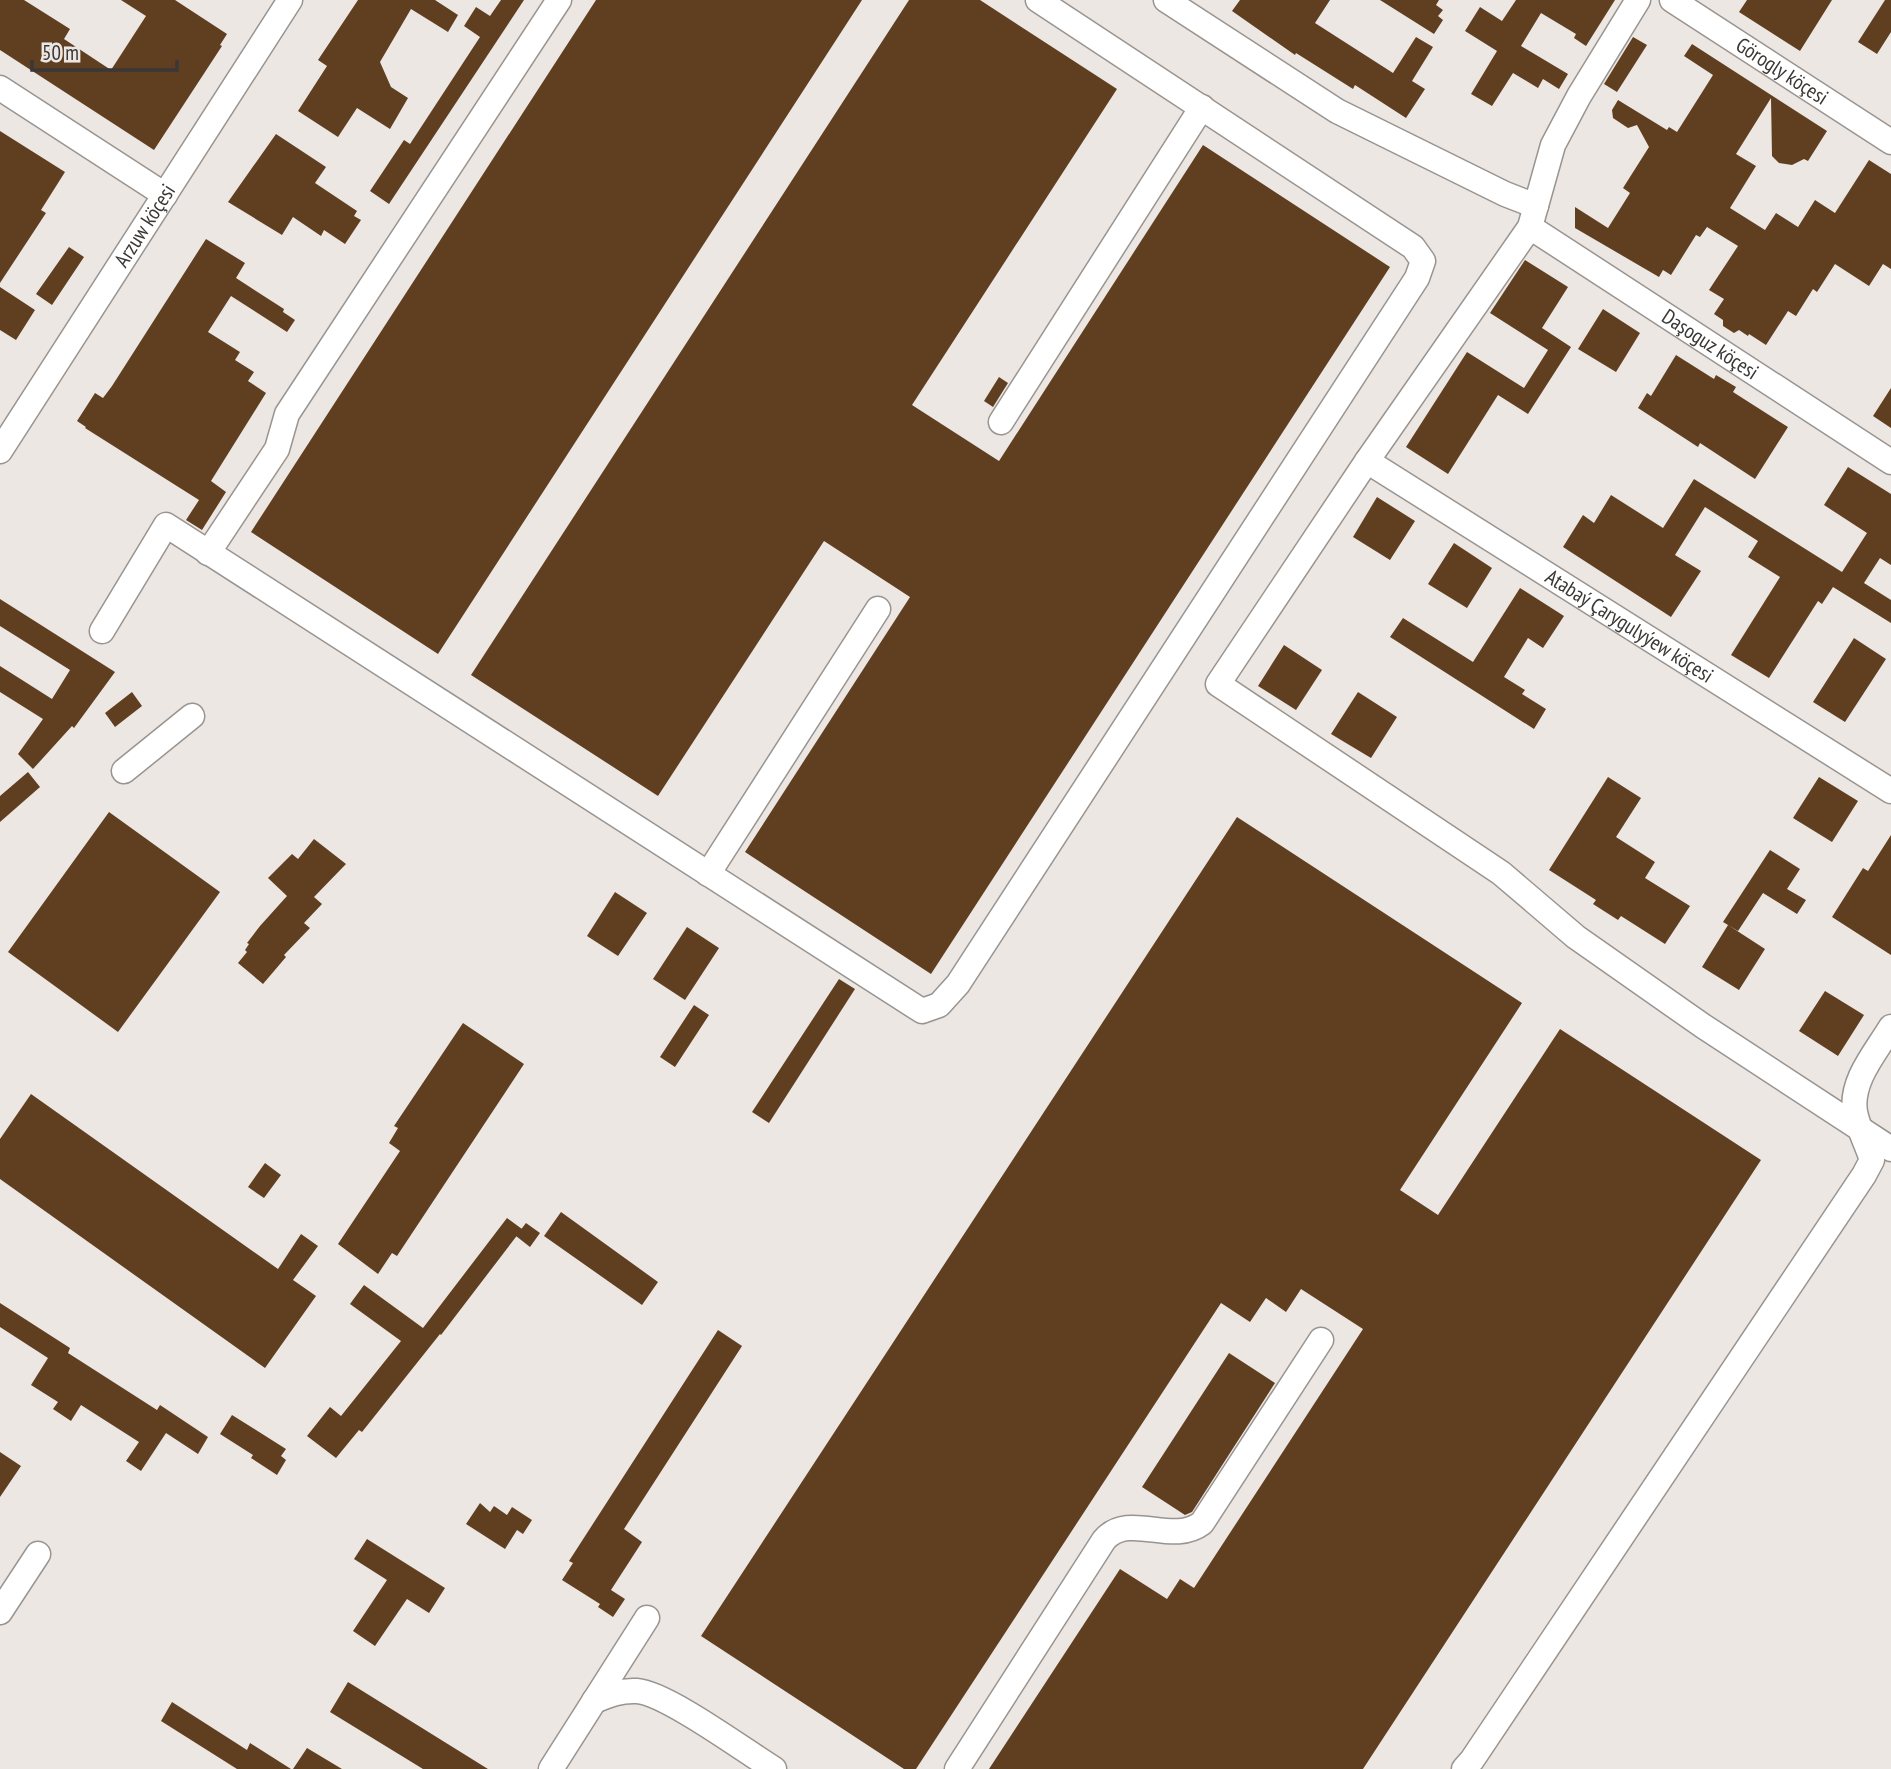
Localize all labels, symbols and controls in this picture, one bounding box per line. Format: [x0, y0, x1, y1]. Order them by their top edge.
scale bar [32, 28, 177, 72]
street label: Görogly köçesi [1731, 31, 1833, 111]
text: 50 m [42, 39, 79, 66]
street label: Arzuw köçesi [108, 179, 181, 272]
street label: Daşoguz köçesi [1657, 303, 1764, 385]
street label: Atabaý Çarygulyýew köçesi [1541, 563, 1719, 689]

